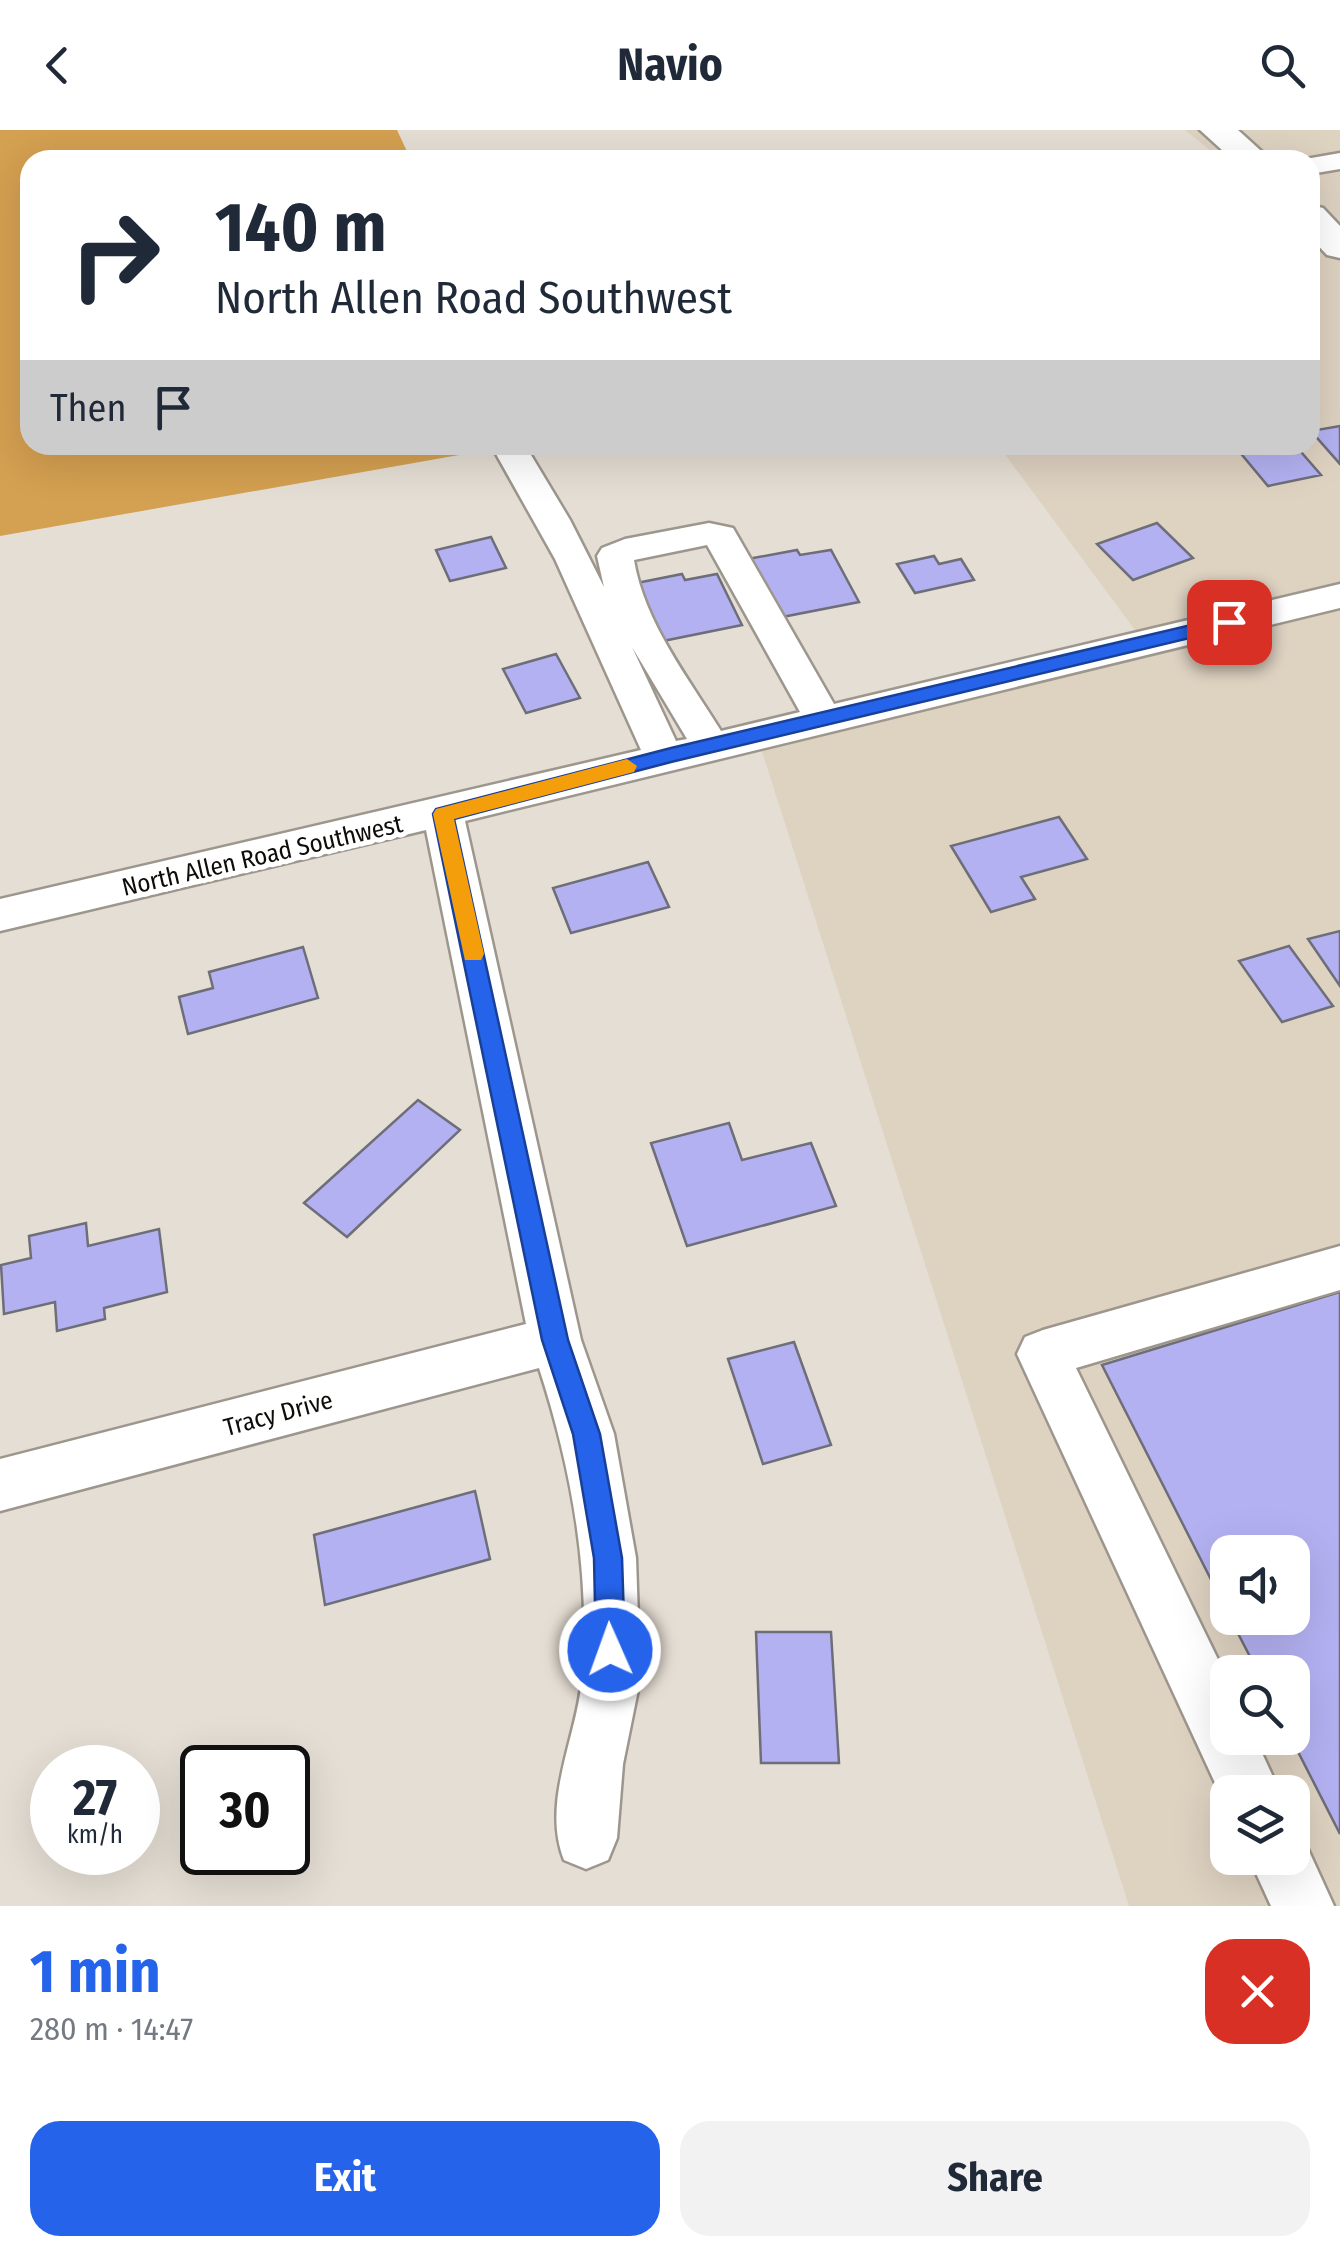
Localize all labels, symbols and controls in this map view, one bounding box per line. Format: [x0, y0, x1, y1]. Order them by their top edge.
icon: back [30, 38, 85, 93]
text: Navio [617, 38, 723, 92]
icon: search [1255, 38, 1310, 93]
text: 140 m [215, 186, 387, 270]
icon: right [50, 190, 180, 320]
text: North Allen Road Southwest [215, 271, 732, 325]
icon: arrive [146, 380, 201, 435]
text: Then [50, 385, 126, 431]
pin [1187, 580, 1272, 665]
icon: arrive [1202, 595, 1257, 650]
street label: North Allen Road Southwest [119, 809, 406, 903]
street label: Tracy Drive [220, 1385, 336, 1443]
map controls [1210, 1535, 1310, 1875]
button: sound [1210, 1535, 1310, 1635]
position arrow [558, 1598, 662, 1702]
button: search [1210, 1655, 1310, 1755]
speed limit sign: 30 [180, 1745, 310, 1875]
text: 27 [73, 1768, 117, 1828]
button: layers [1210, 1775, 1310, 1875]
text: km/h [67, 1820, 123, 1850]
text: 1 min [30, 1936, 161, 2008]
button: close [1205, 1939, 1310, 2044]
text: 280 m · 14:47 [30, 2010, 193, 2048]
button: Exit [30, 2121, 660, 2236]
button: Share [680, 2121, 1310, 2236]

